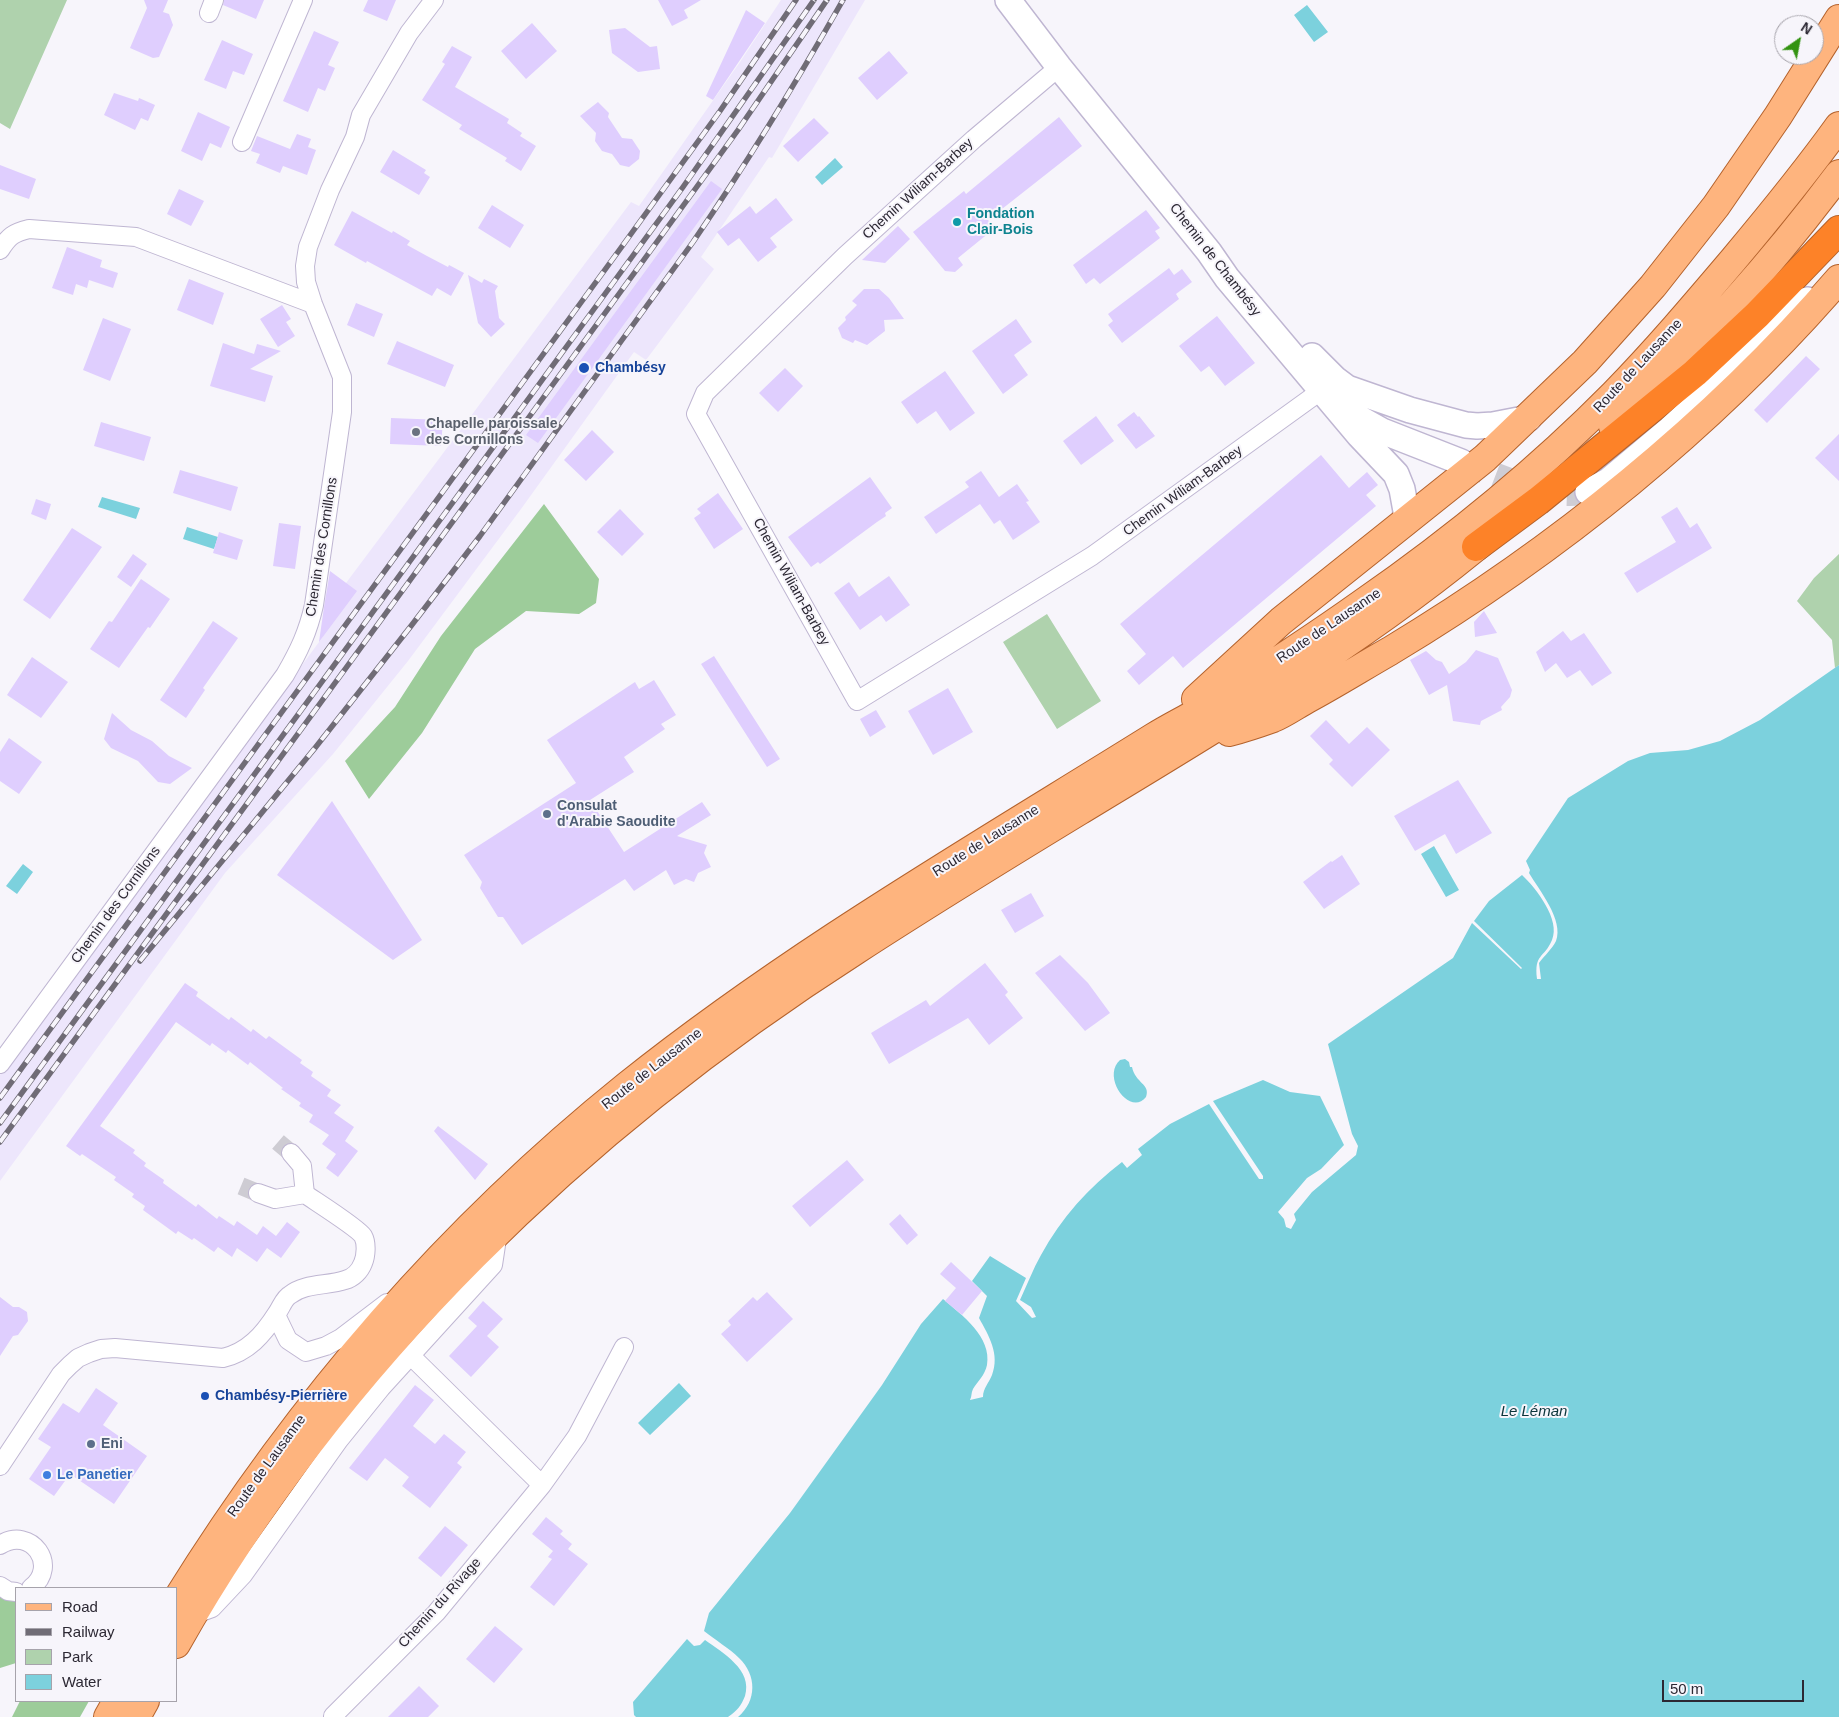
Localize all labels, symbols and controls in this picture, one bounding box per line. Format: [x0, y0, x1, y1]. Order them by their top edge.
north arrow [1774, 15, 1824, 65]
text: N [1798, 19, 1815, 38]
street label: Chemin Wiliam-Barbey [859, 135, 977, 243]
street label: Chemin de Chambésy [1166, 200, 1264, 320]
place label: Fondation Clair-Bois [967, 206, 1035, 238]
marker: Fondation Clair-Bois [951, 216, 963, 228]
street label: Route de Lausanne [1590, 316, 1686, 416]
place label: Chambésy [595, 360, 666, 376]
marker: Chambésy [577, 361, 591, 375]
place label: Chapelle paroissale des Cornillons [426, 416, 558, 448]
marker: Chapelle paroissale des Cornillons [410, 426, 422, 438]
street label: Chemin Wiliam-Barbey [1120, 442, 1246, 540]
street label: Chemin des Cornillons [303, 476, 341, 618]
street label: Chemin Wiliam-Barbey [749, 515, 833, 649]
street label: Route de Lausanne [1274, 585, 1384, 667]
place label: Consulat d'Arabie Saoudite [557, 798, 675, 830]
street label: Route de Lausanne [930, 801, 1042, 881]
marker: Consulat d'Arabie Saoudite [541, 808, 553, 820]
street label: Chemin des Cornillons [68, 843, 164, 967]
street label: Route de Lausanne [599, 1025, 705, 1113]
place label: Chambésy-Pierrière [215, 1388, 347, 1404]
marker: Chambésy-Pierrière [199, 1390, 211, 1402]
water label: Le Léman [1501, 1403, 1567, 1421]
street label: Route de Lausanne [224, 1412, 310, 1520]
place label: Eni [101, 1436, 123, 1452]
marker: Eni [85, 1438, 97, 1450]
place label: Le Panetier [57, 1467, 132, 1483]
marker: Le Panetier [41, 1469, 53, 1481]
street label: Chemin du Rivage [395, 1555, 485, 1651]
legend [15, 1587, 178, 1702]
text: Road [62, 1598, 98, 1615]
text: Railway [62, 1623, 115, 1640]
text: Park [62, 1648, 93, 1665]
scale bar [1664, 1670, 1806, 1702]
text: Water [62, 1673, 101, 1690]
text: 50 m [1670, 1680, 1703, 1697]

